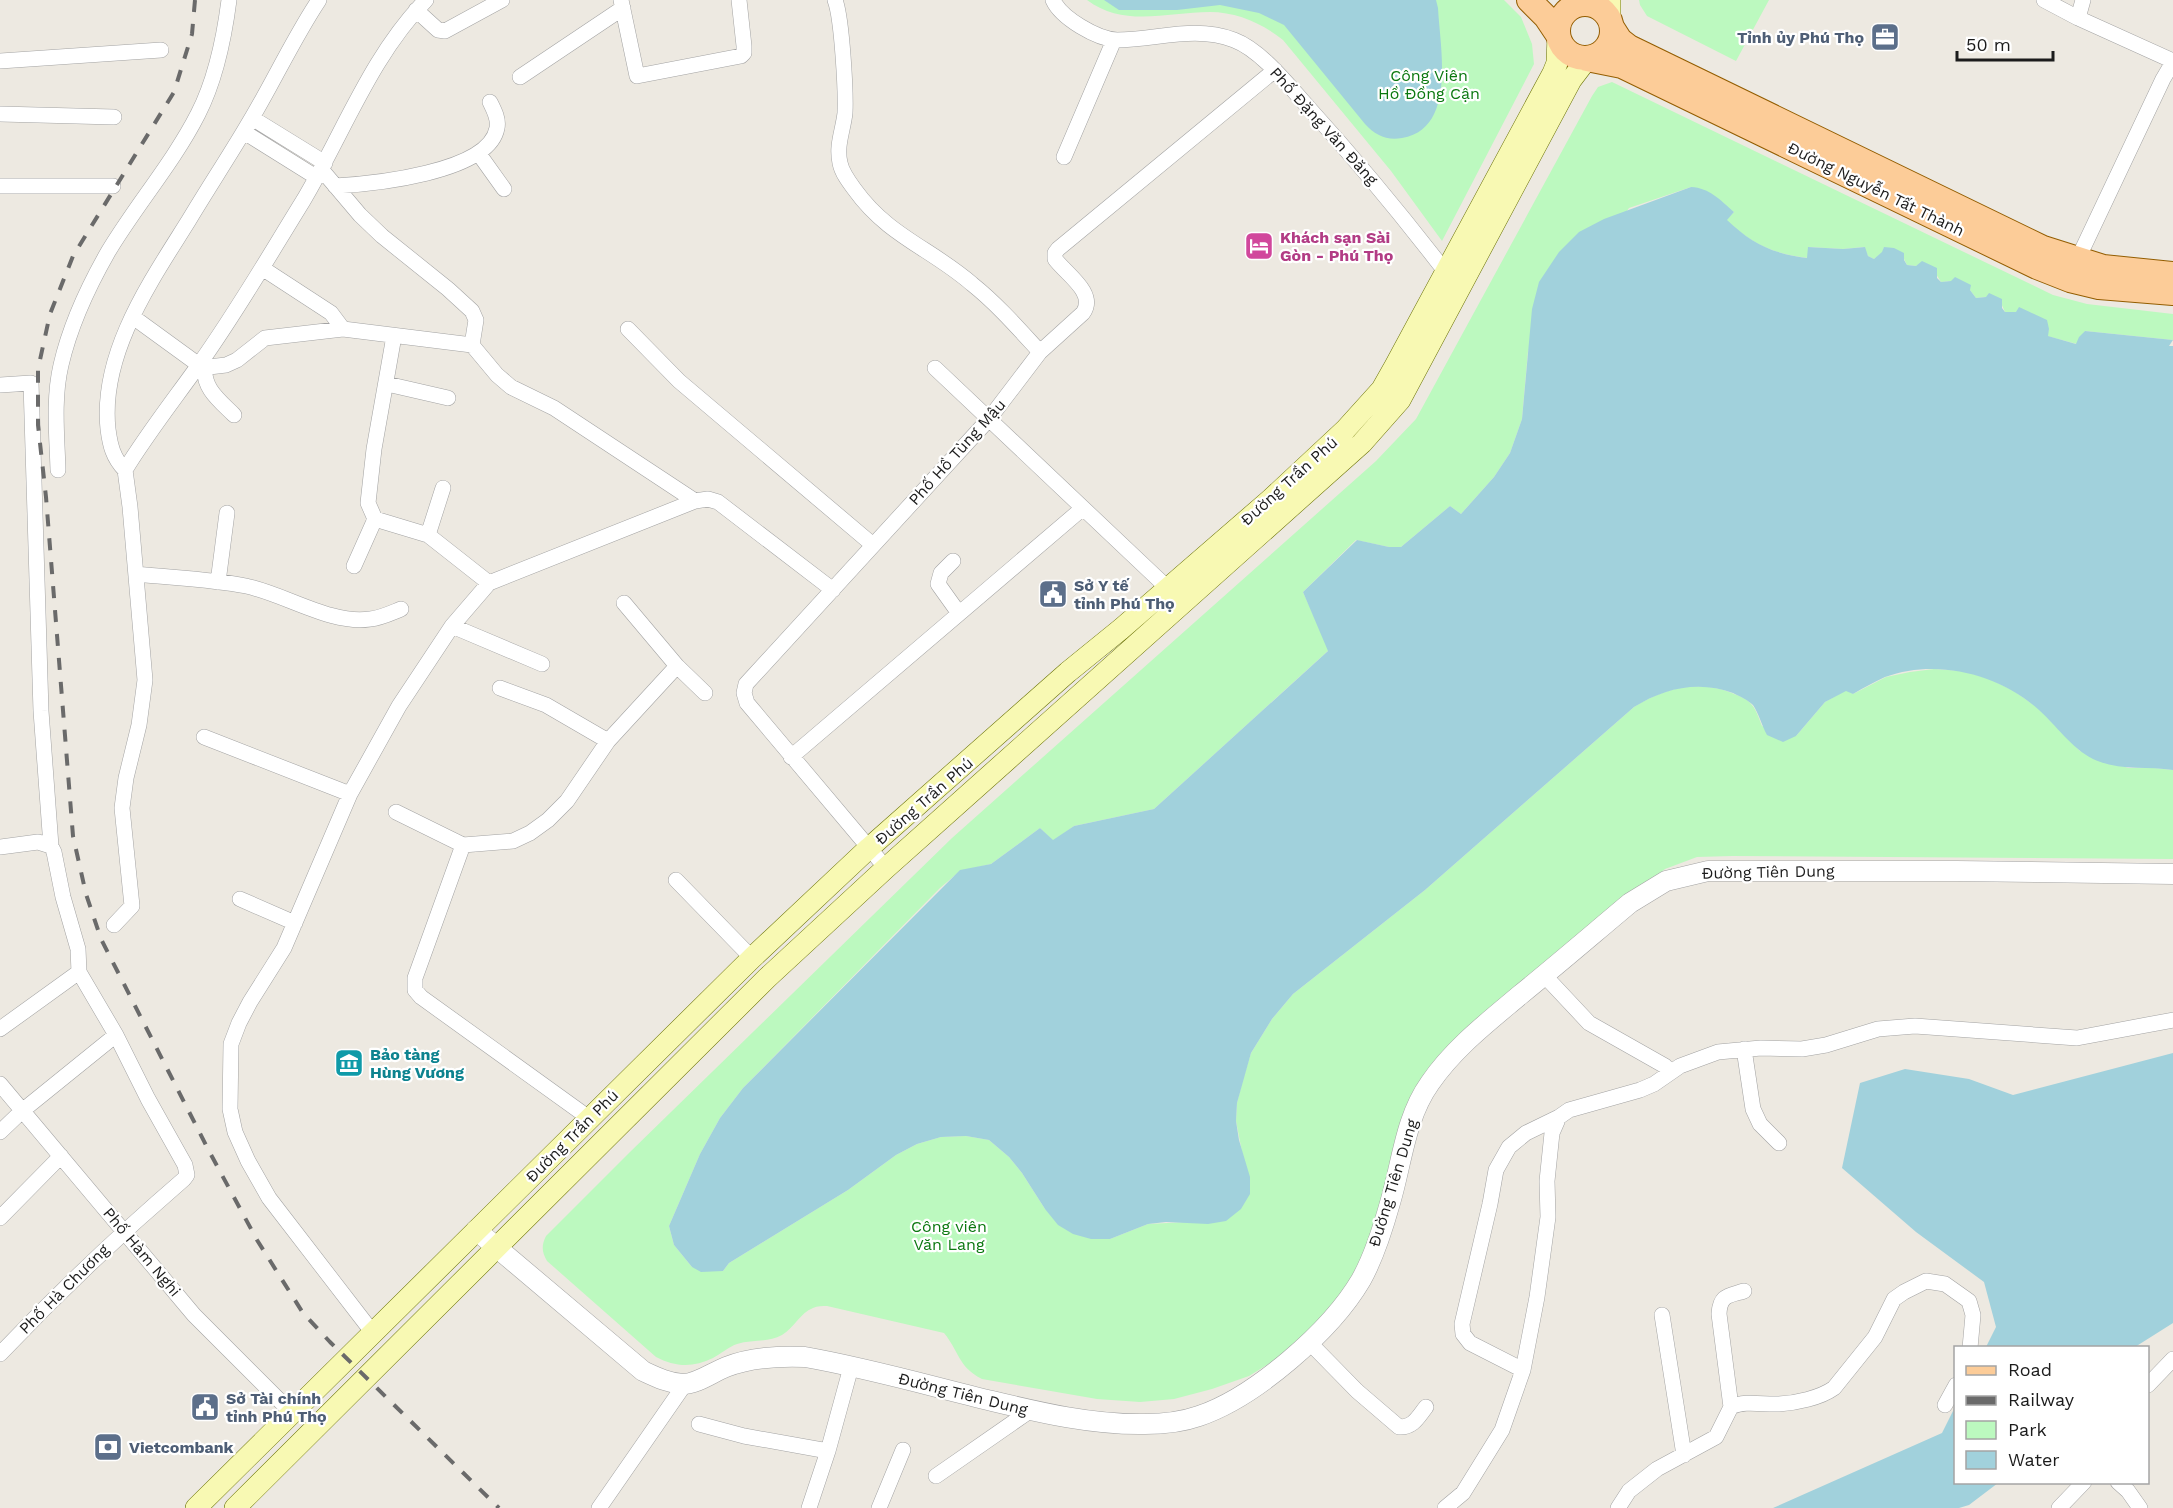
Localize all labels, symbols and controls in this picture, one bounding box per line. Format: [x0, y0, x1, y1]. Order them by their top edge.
office icon: Tỉnh ủy Phú Thọ [1869, 21, 1901, 53]
scale bar [1957, 24, 2053, 62]
place label: Tỉnh ủy Phú Thọ [1737, 28, 1864, 47]
text: 50 m [1966, 34, 2011, 55]
street label: Phố Đặng Văn Đăng [1266, 63, 1382, 189]
park label: Công Viên Hồ Đồng Cận [1378, 66, 1480, 103]
street label: Đường Nguyễn Tất Thành [1785, 138, 1967, 240]
place label: Khách sạn Sài Gòn - Phú Thọ [1280, 228, 1394, 265]
hotel icon: Khách sạn Sài Gòn - Phú Thọ [1243, 230, 1275, 262]
street label: Phố Hồ Tùng Mậu [904, 395, 1010, 509]
street label: Đường Trần Phú [1237, 433, 1341, 529]
place label: Sở Y tế tỉnh Phú Thọ [1074, 576, 1175, 613]
public building icon: Sở Y tế tỉnh Phú Thọ [1037, 578, 1069, 610]
street label: Đường Trần Phú [871, 753, 977, 849]
street label: Đường Tiên Dung [1701, 861, 1835, 883]
place label: Bảo tàng Hùng Vương [370, 1045, 464, 1082]
museum icon: Bảo tàng Hùng Vương [333, 1047, 365, 1079]
street label: Đường Trần Phú [522, 1086, 622, 1186]
street label: Đường Tiên Dung [1365, 1116, 1422, 1249]
street label: Phố Hàm Nghi [99, 1204, 185, 1300]
park label: Công viên Văn Lang [911, 1217, 987, 1254]
street label: Phố Hà Chương [15, 1240, 113, 1338]
legend [1954, 1346, 2149, 1484]
text: Road [2008, 1359, 2052, 1380]
street label: Đường Tiên Dung [896, 1369, 1030, 1419]
place label: Sở Tài chính tỉnh Phú Thọ [226, 1389, 327, 1426]
text: Railway [2008, 1389, 2075, 1410]
public building icon: Sở Tài chính tỉnh Phú Thọ [189, 1391, 221, 1423]
text: Park [2008, 1419, 2047, 1440]
bank icon: Vietcombank [92, 1431, 124, 1463]
place label: Vietcombank [129, 1438, 234, 1457]
text: Water [2008, 1449, 2060, 1470]

